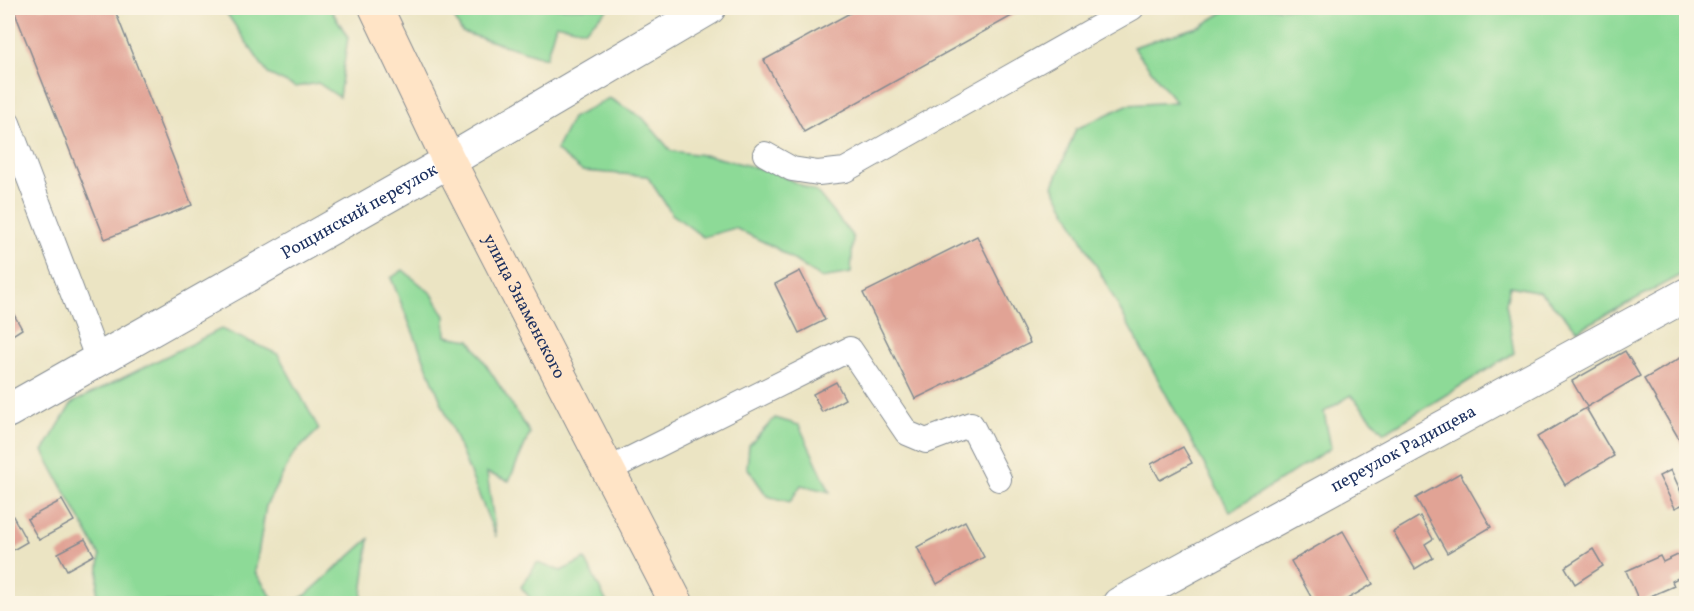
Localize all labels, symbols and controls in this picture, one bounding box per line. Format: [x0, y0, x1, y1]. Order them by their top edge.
street label: Рощинский переулок [277, 157, 443, 266]
street label: улица Знаменского [476, 229, 572, 383]
street label: переулок Радищева [1326, 399, 1481, 499]

